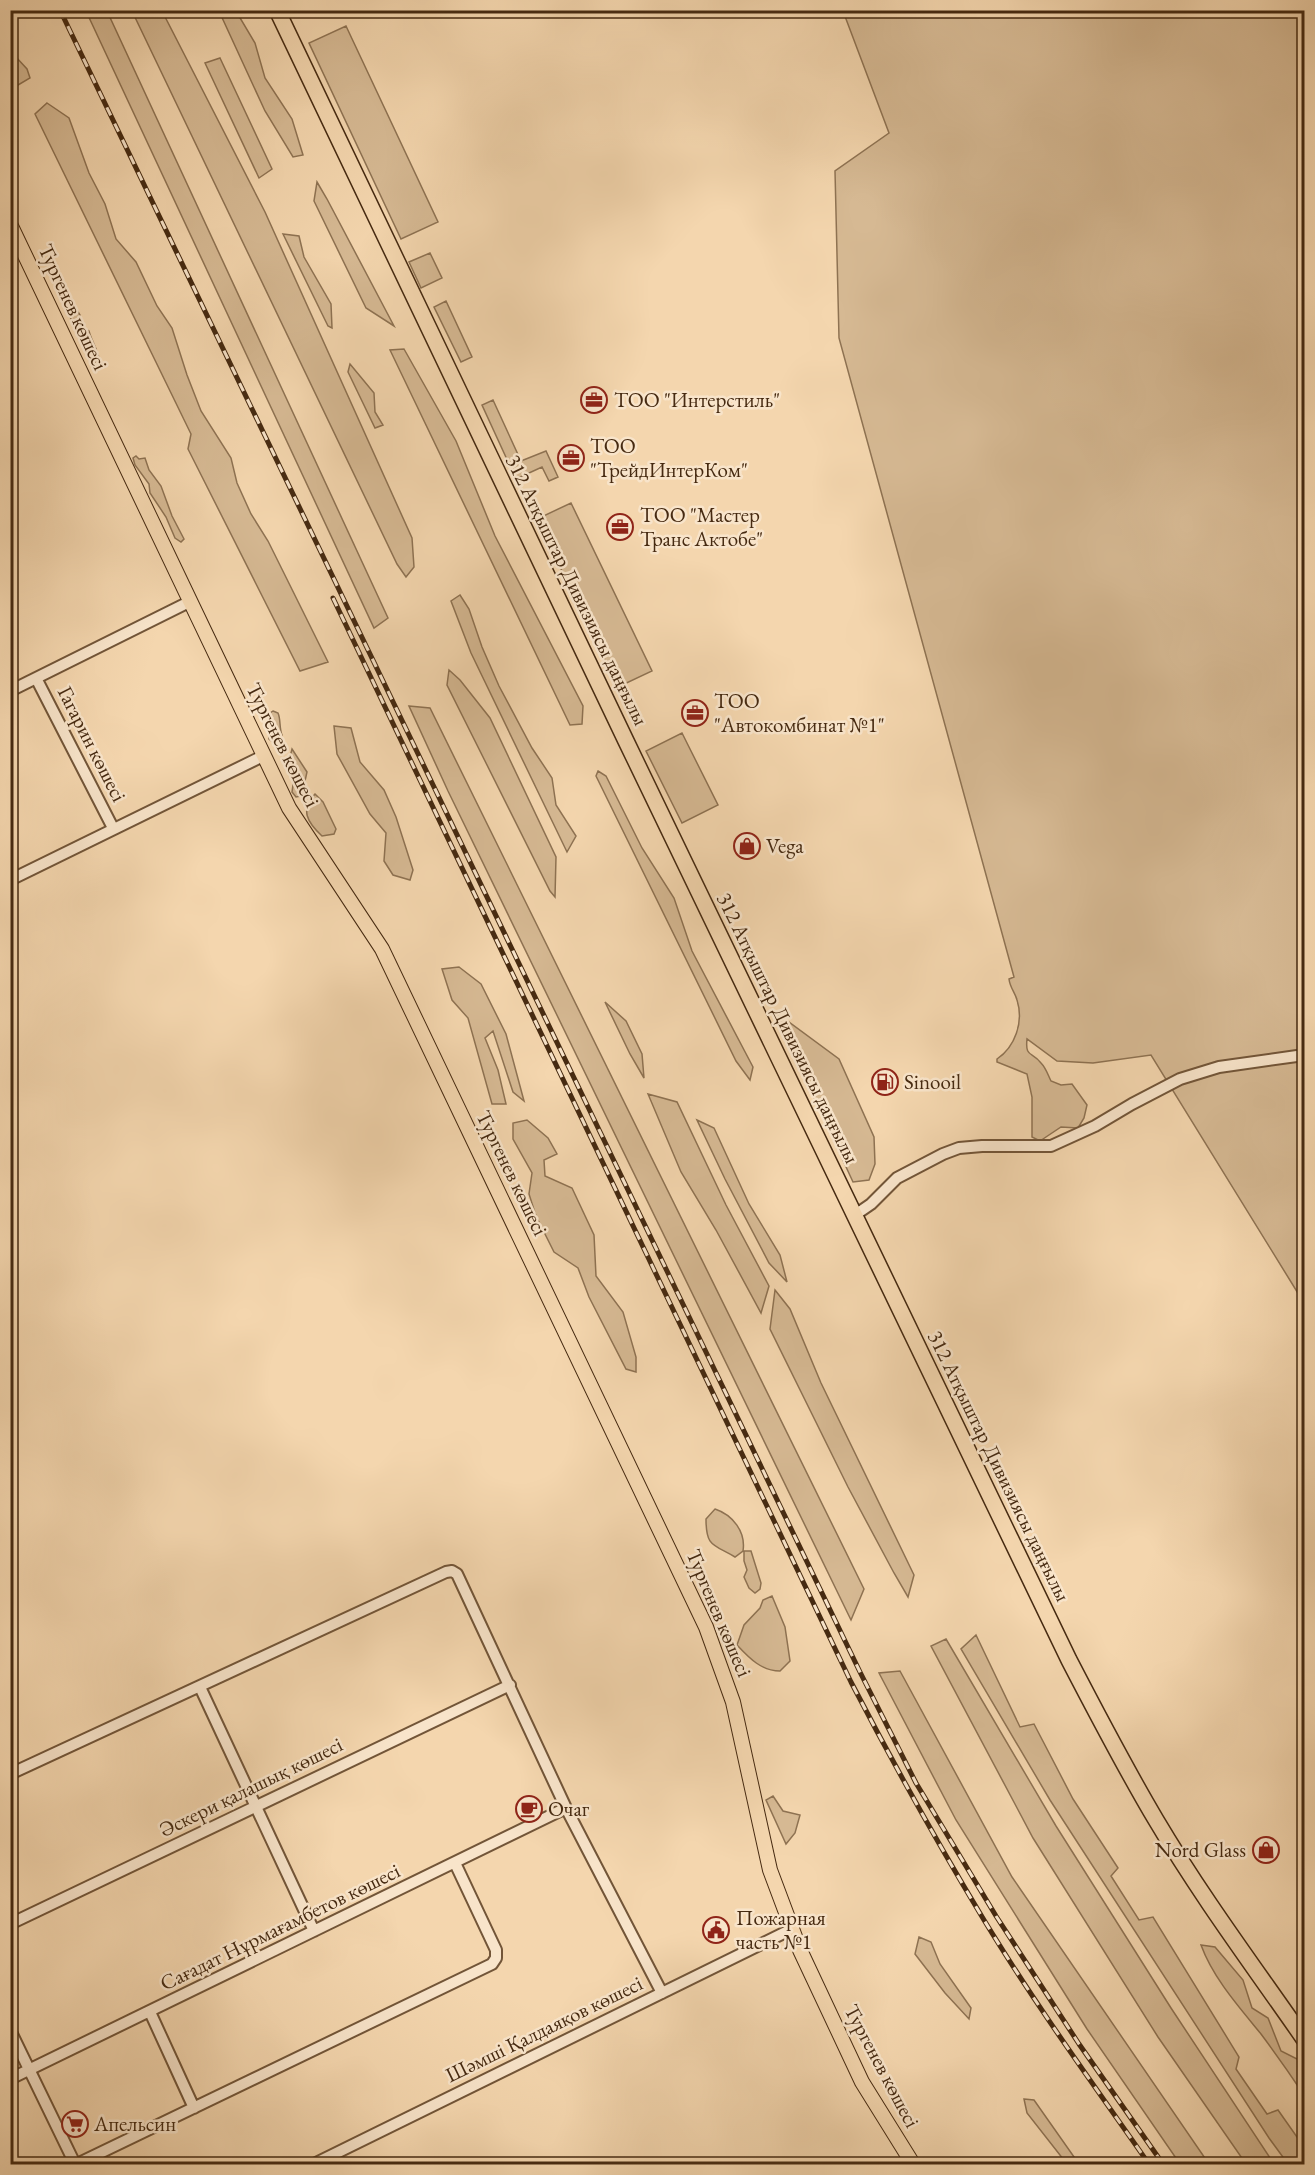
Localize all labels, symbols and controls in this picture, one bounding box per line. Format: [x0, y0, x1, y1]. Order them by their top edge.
street label: Тургенев көшесі [32, 239, 114, 374]
office icon: ТОО "Интерстиль" [579, 385, 609, 415]
place label: ТОО "Интерстиль" [614, 386, 780, 413]
place label: ТОО "ТрейдИнтерКом" [590, 432, 748, 483]
office icon: ТОО "ТрейдИнтерКом" [556, 443, 586, 473]
street label: 312 Атқыштар Дивизиясы даңғылы [500, 450, 655, 730]
place label: ТОО "Мастер Транс Актобе" [640, 501, 763, 552]
office icon: ТОО "Мастер Транс Актобе" [605, 512, 635, 542]
street label: Тургенев көшесі [241, 678, 326, 812]
street label: Гагарин көшесі [52, 681, 133, 806]
place label: ТОО "Автокомбинат №1" [714, 687, 885, 738]
office icon: ТОО "Автокомбинат №1" [680, 698, 710, 728]
shop icon: Vega [732, 831, 762, 861]
place label: Vega [766, 832, 804, 859]
street label: 312 Атқыштар Дивизиясы даңғылы [711, 888, 866, 1168]
fuel station icon: Sinooil [870, 1067, 900, 1097]
place label: Sinooil [904, 1068, 961, 1095]
street label: Тургенев көшесі [470, 1106, 554, 1240]
street label: 312 Атқыштар Дивизиясы даңғылы [922, 1326, 1077, 1606]
street label: Тургенев көшесі [680, 1545, 758, 1681]
street label: Әскери қалашық көшесі [155, 1730, 347, 1843]
cafe icon: Очаг [514, 1794, 544, 1824]
place label: Очаг [548, 1795, 590, 1822]
shop icon: Nord Glass [1251, 1835, 1281, 1865]
place label: Nord Glass [1155, 1836, 1246, 1863]
street label: Сағадат Нұрмағамбетов көшесі [155, 1857, 404, 1996]
place label: Пожарная часть №1 [736, 1904, 826, 1955]
public building icon: Пожарная часть №1 [701, 1915, 731, 1945]
street label: Шәмші Қалдаяқов көшесі [441, 1969, 647, 2088]
street label: Тургенев көшесі [839, 1999, 926, 2132]
supermarket icon: Апельсин [60, 2109, 90, 2139]
place label: Апельсин [93, 2110, 176, 2137]

